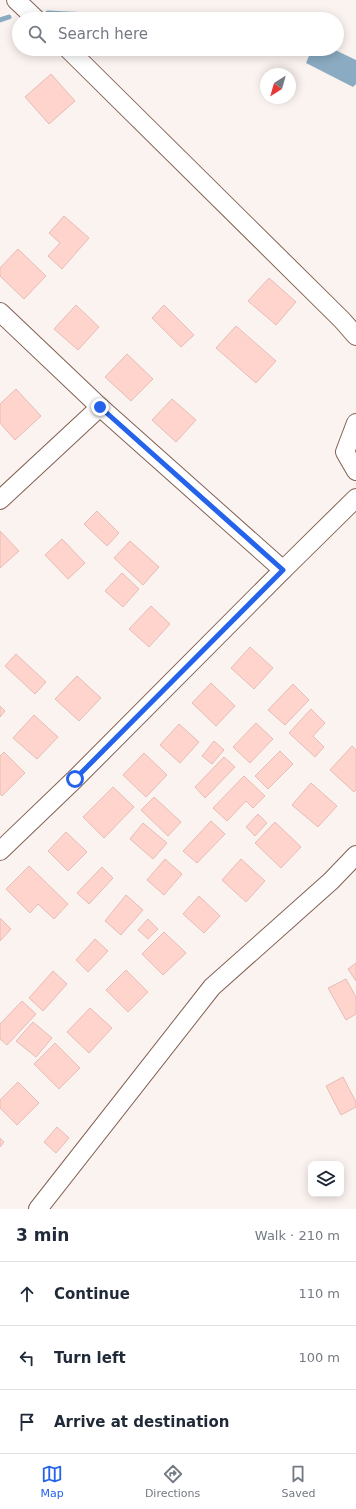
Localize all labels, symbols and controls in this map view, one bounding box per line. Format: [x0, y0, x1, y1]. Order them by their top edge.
search box [12, 12, 344, 56]
icon: search [26, 23, 48, 45]
text: Search here [58, 25, 148, 43]
north arrow [260, 68, 296, 104]
route end [91, 398, 109, 416]
route start [66, 770, 84, 788]
map controls [308, 1161, 344, 1197]
button: layers [308, 1161, 344, 1197]
text: 3 min [16, 1225, 69, 1245]
text: Walk · 210 m [255, 1228, 340, 1243]
icon: ahead [16, 1283, 38, 1305]
text: Continue [54, 1285, 130, 1303]
text: 110 m [298, 1286, 340, 1301]
icon: left [16, 1347, 38, 1369]
text: Turn left [54, 1349, 126, 1367]
text: 100 m [298, 1350, 340, 1365]
icon: arrive [16, 1411, 38, 1433]
text: Arrive at destination [54, 1413, 229, 1431]
tab: Map [41, 1463, 64, 1500]
tab: Directions [145, 1463, 200, 1500]
tab: Saved [281, 1463, 315, 1500]

